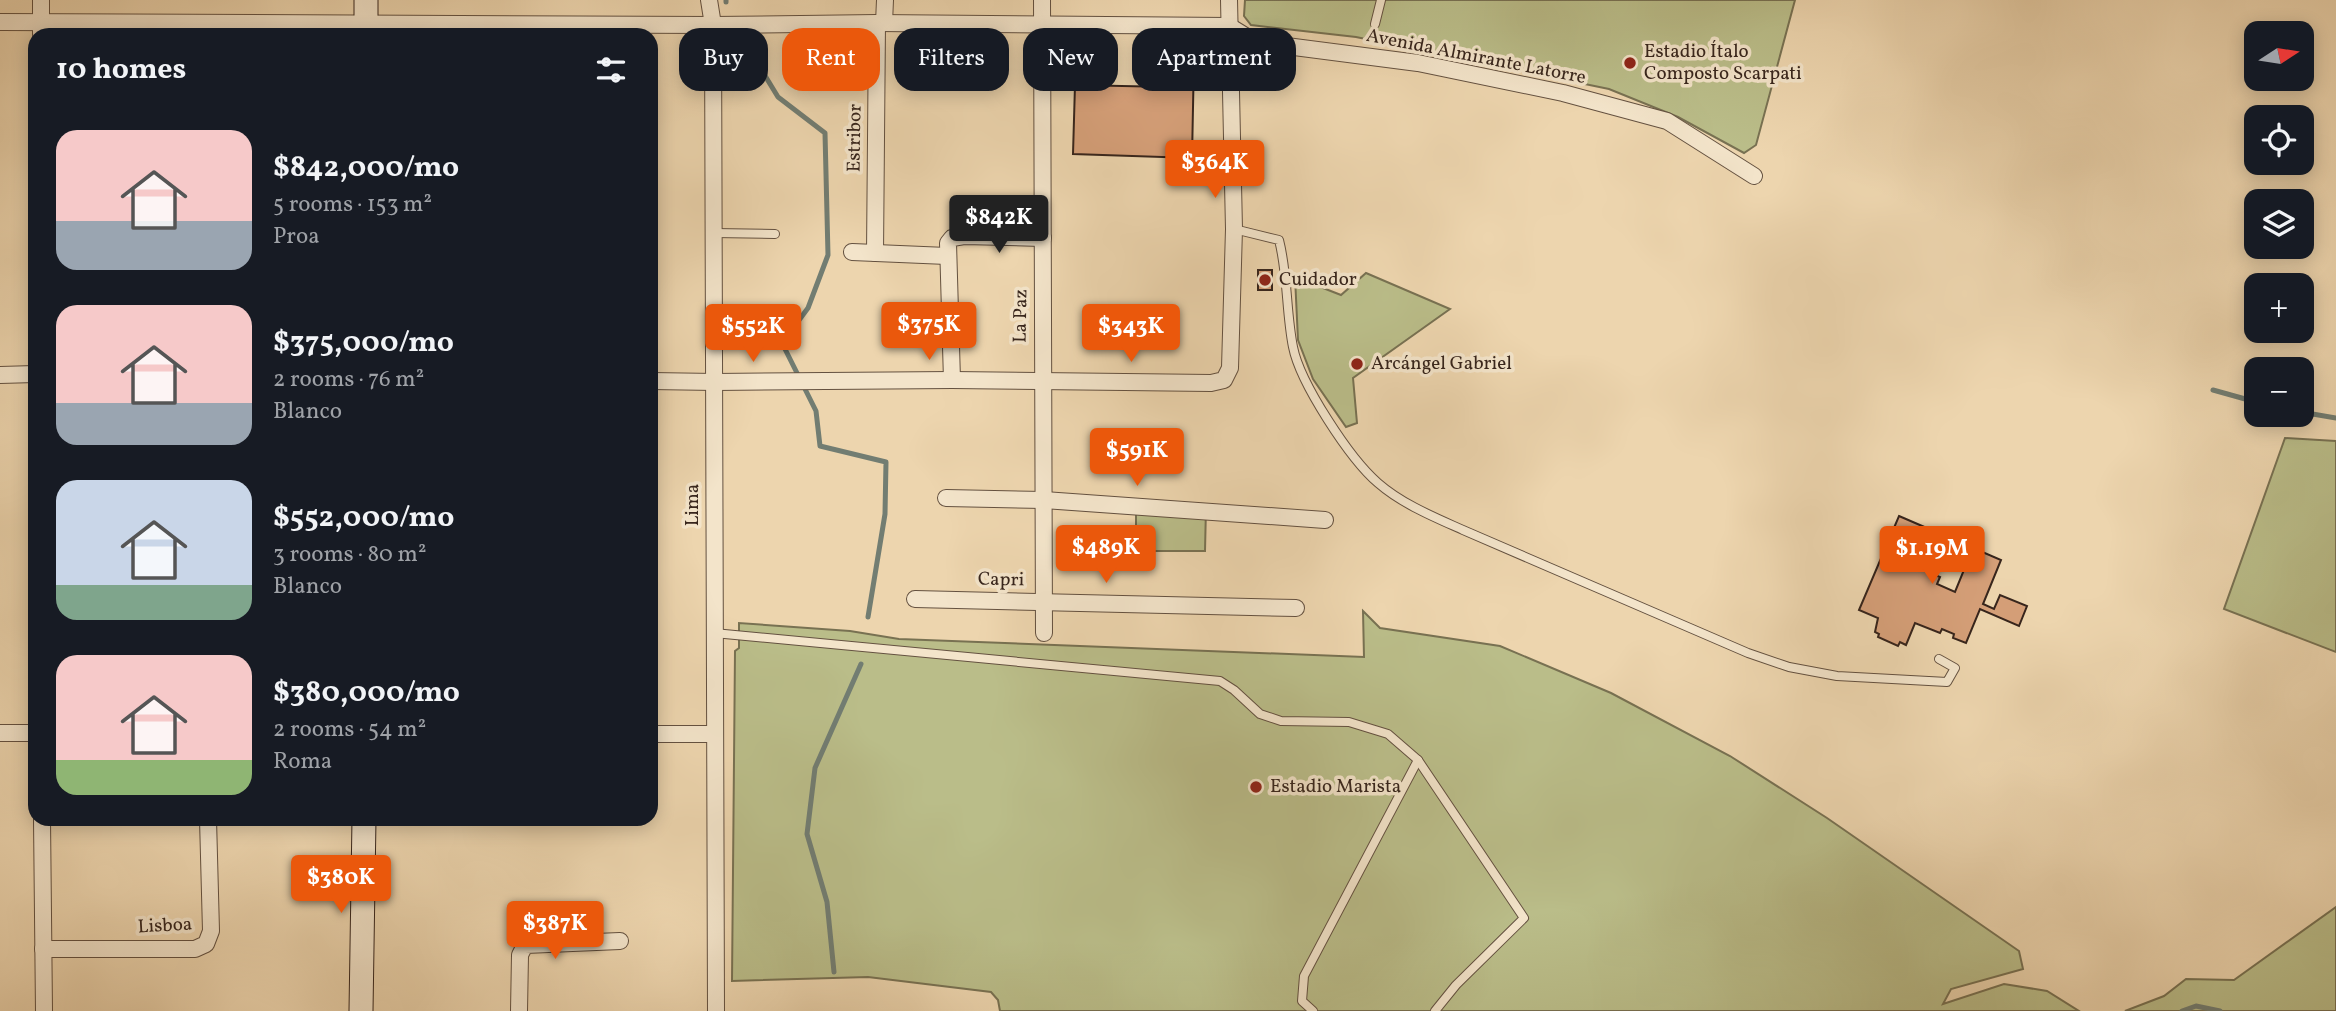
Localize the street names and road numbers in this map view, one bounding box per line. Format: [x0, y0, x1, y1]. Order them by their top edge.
street label: Avenida Almirante Latorre [1364, 23, 1588, 91]
street label: Estribor [841, 104, 869, 172]
street label: La Paz [1008, 289, 1034, 343]
street label: Lima [680, 484, 706, 526]
street label: Capri [978, 567, 1025, 593]
street label: Lisboa [137, 912, 193, 940]

